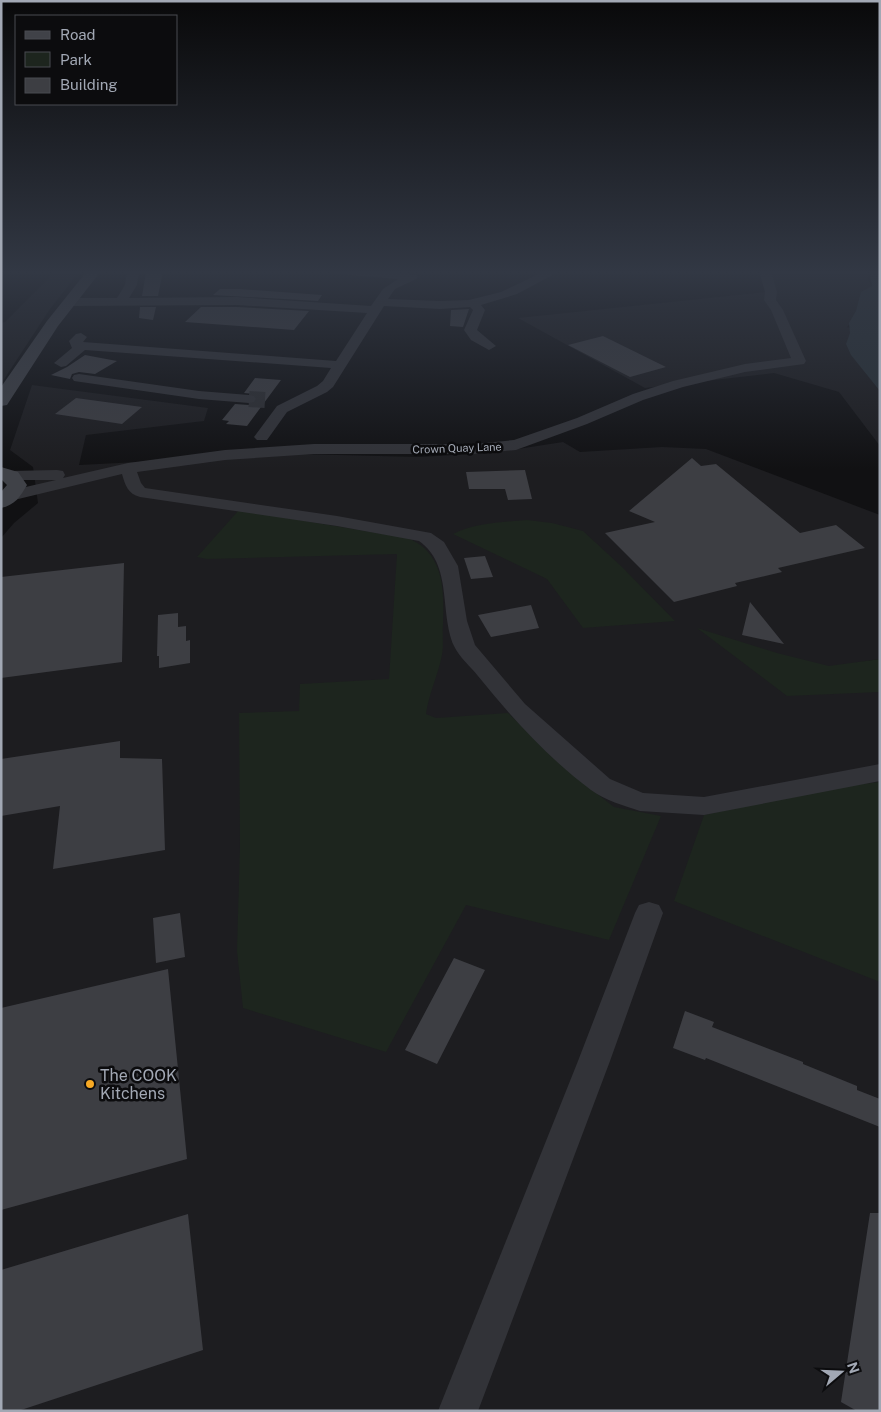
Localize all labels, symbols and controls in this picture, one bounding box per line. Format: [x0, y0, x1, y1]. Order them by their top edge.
legend [15, 15, 178, 105]
text: Road [60, 26, 96, 43]
text: Park [60, 51, 92, 68]
text: Building [60, 76, 118, 93]
street label: Crown Quay Lane [412, 440, 502, 456]
place label: The COOK Kitchens [100, 1066, 177, 1103]
marker: The COOK Kitchens [84, 1078, 96, 1090]
north arrow [816, 1347, 866, 1397]
text: N [844, 1360, 863, 1376]

